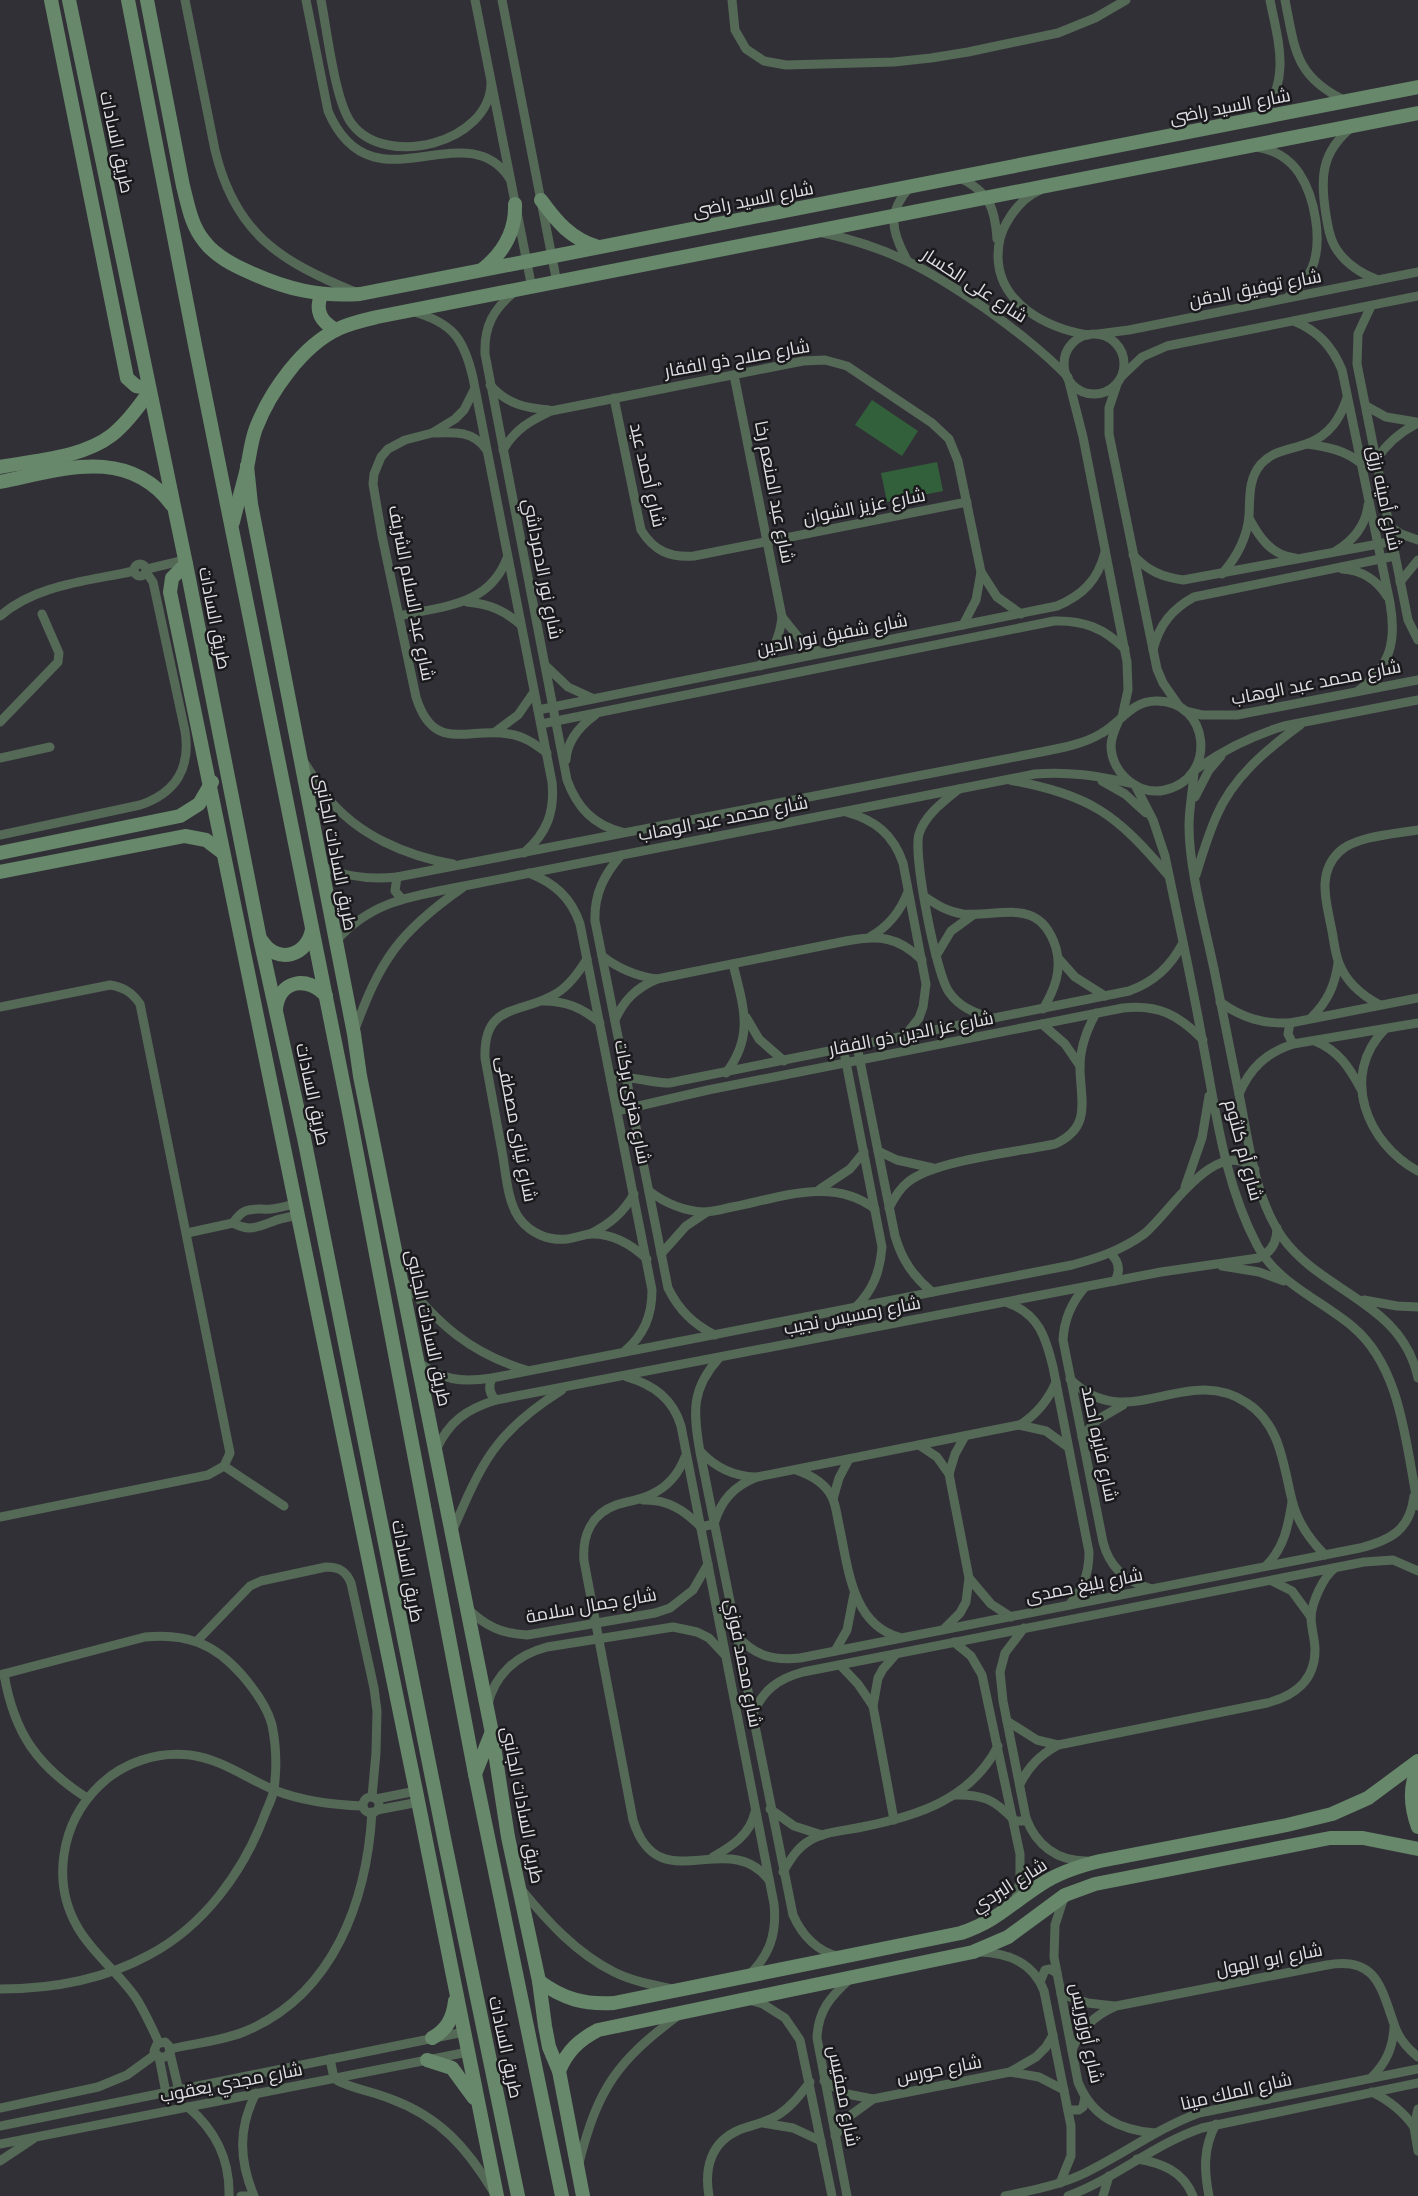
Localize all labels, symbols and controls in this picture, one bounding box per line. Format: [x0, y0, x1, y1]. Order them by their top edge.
street label: شارع السيد راضى [1168, 83, 1293, 130]
street label: طريق السادات [94, 89, 139, 196]
street label: شارع السيد راضى [691, 176, 816, 223]
street label: شارع على الكسار [917, 242, 1032, 328]
street label: شارع توفيق الدقن [1187, 264, 1323, 313]
street label: شارع صلاح ذو الفقار [661, 334, 812, 383]
street label: شارع عبد المنعم رخا [749, 419, 800, 566]
street label: شارع أحمد عيد [624, 421, 671, 530]
street label: شارع أمينه رزق [1362, 444, 1407, 553]
street label: شارع عزيز الشوان [801, 483, 927, 530]
street label: شارع نور الدمرداشي [516, 497, 568, 642]
street label: شارع عبد السلام الشريف [383, 503, 440, 683]
street label: طريق السادات [193, 565, 236, 671]
street label: شارع شفيق نور الدين [755, 608, 910, 661]
street label: شارع محمد عبد الوهاب [1229, 654, 1403, 711]
street label: طريق السادات الجانبى [309, 772, 363, 933]
street label: شارع محمد عبد الوهاب [636, 790, 810, 847]
street label: شارع عز الدين ذو الفقار [826, 1006, 996, 1061]
street label: شارع هنرى بركات [609, 1038, 656, 1166]
street label: طريق السادات [290, 1041, 335, 1148]
street label: شارع نيازى مصطفى [491, 1054, 542, 1204]
street label: شارع أم كلثوم [1218, 1097, 1269, 1203]
street label: طريق السادات الجانبى [400, 1248, 457, 1409]
street label: شارع رمسيس نجيب [781, 1290, 923, 1341]
street label: شارع فايزه احمد [1076, 1384, 1123, 1504]
street label: طريق السادات [386, 1518, 429, 1624]
street label: شارع بليغ حمدى [1023, 1562, 1145, 1609]
street label: شارع جمال سلامة [524, 1582, 658, 1629]
street label: شارع محمد فوزي [717, 1597, 768, 1730]
street label: طريق السادات الجانبى [496, 1725, 550, 1886]
street label: شارع البردي [967, 1853, 1053, 1920]
street label: شارع ابو الهول [1214, 1937, 1325, 1982]
street label: شارع أوزوريس [1064, 1981, 1109, 2086]
street label: طريق السادات [483, 1994, 528, 2101]
street label: شارع ممفيس [822, 2044, 865, 2149]
street label: شارع حورس [894, 2049, 984, 2090]
street label: شارع مجدي يعقوب [158, 2057, 305, 2110]
street label: شارع الملك مينا [1178, 2067, 1294, 2116]

